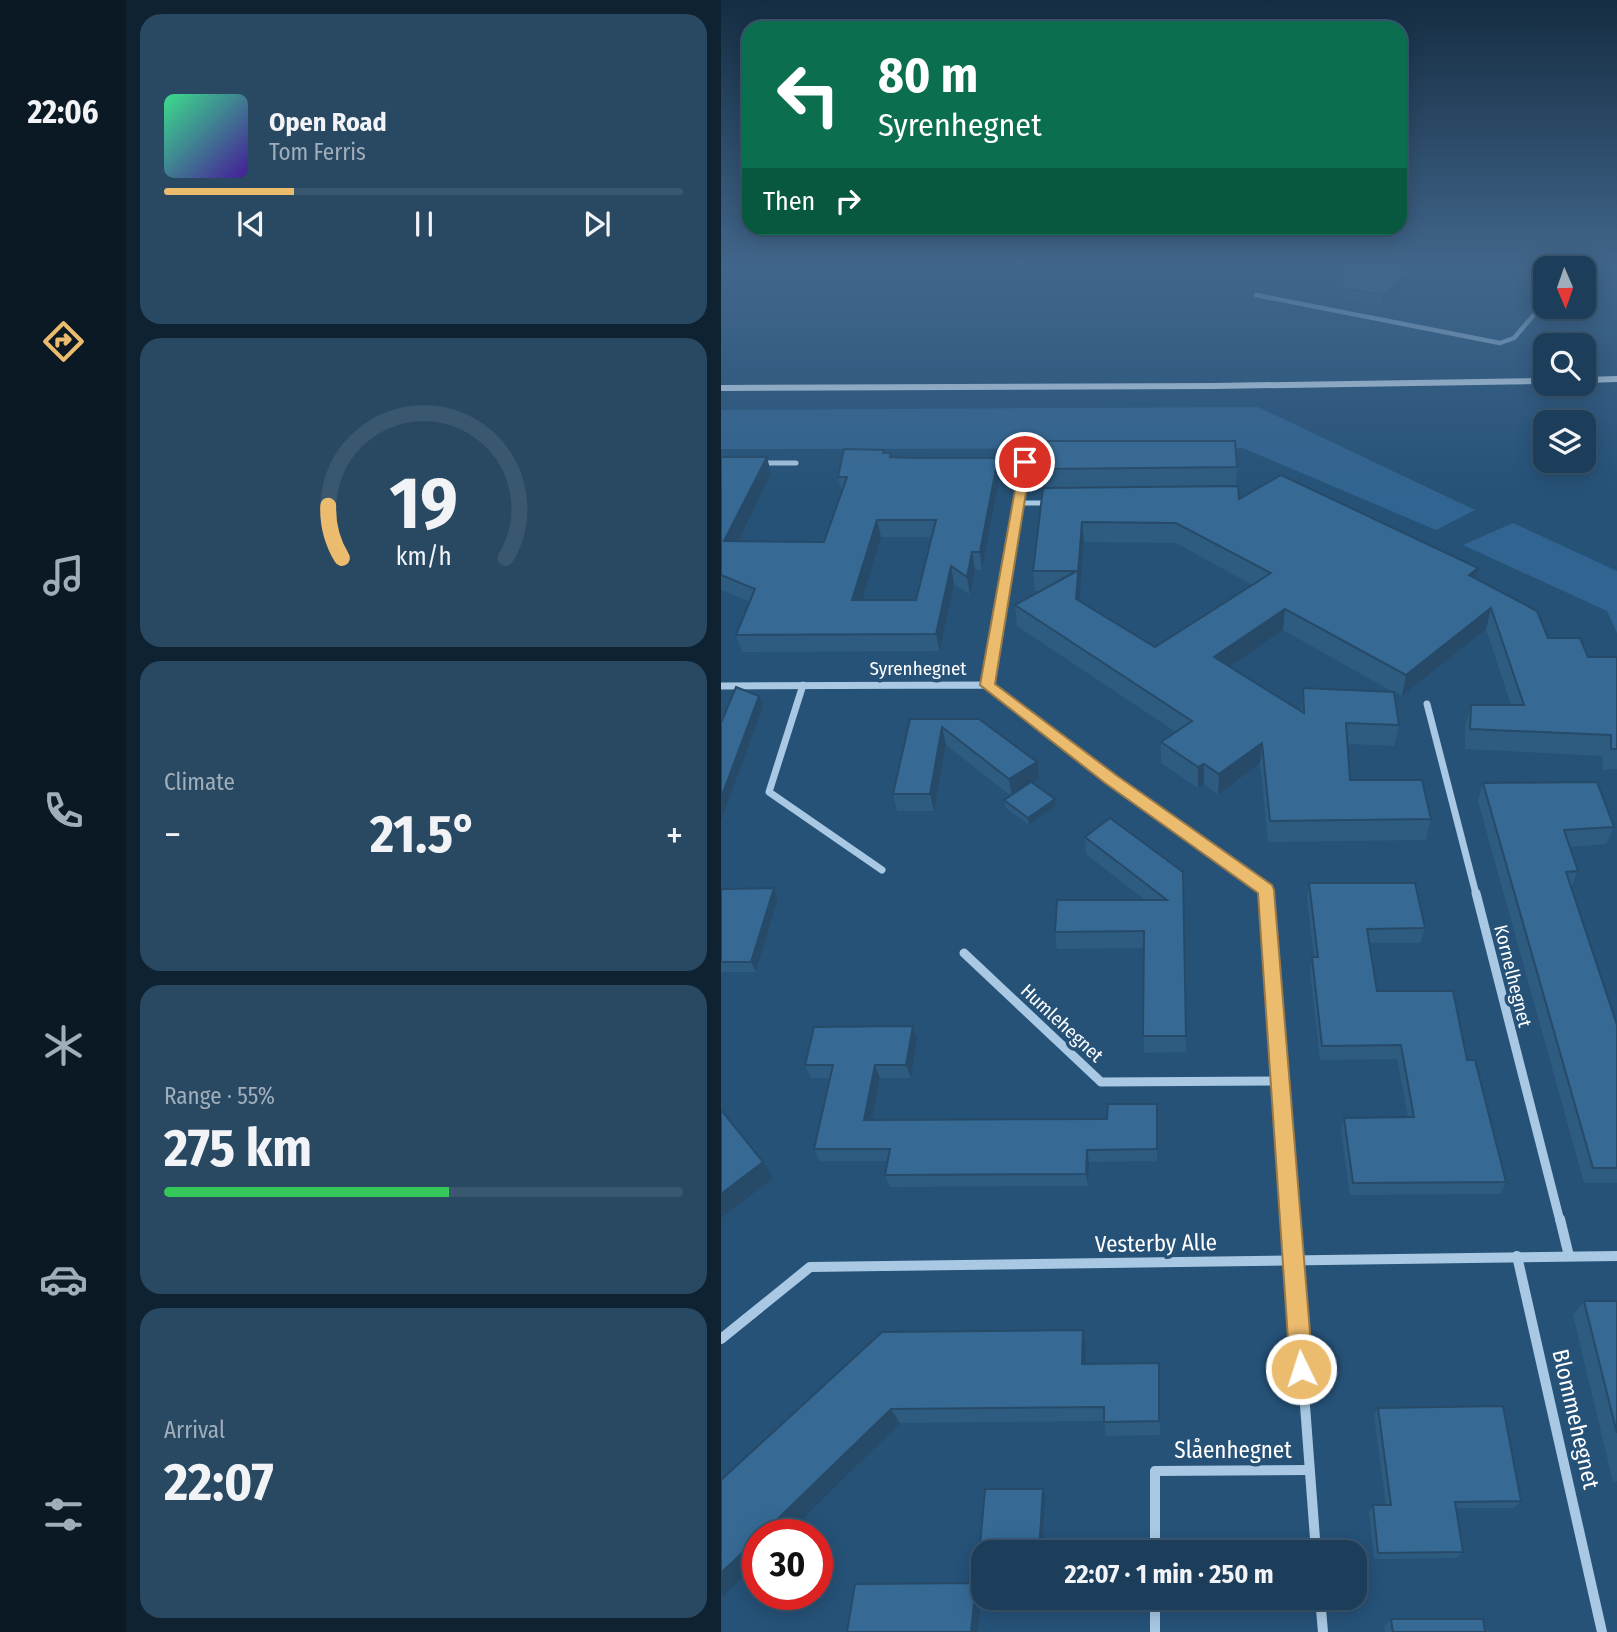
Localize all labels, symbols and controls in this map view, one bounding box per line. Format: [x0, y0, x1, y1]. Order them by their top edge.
text: 80 m [878, 46, 978, 105]
icon: left [763, 49, 854, 140]
text: 22:06 [27, 93, 99, 131]
text: Syrenhegnet [878, 106, 1042, 144]
text: Open Road [269, 107, 387, 138]
text: Tom Ferris [269, 138, 366, 166]
icon: right [829, 182, 867, 220]
text: Then [763, 186, 815, 217]
icon: previous [232, 205, 270, 243]
icon: pause [405, 205, 443, 243]
icon: next [578, 205, 616, 243]
north arrow [1533, 256, 1596, 318]
map controls [1533, 256, 1596, 473]
icon: directions [39, 317, 88, 366]
button: search [1533, 333, 1596, 396]
button: layers [1533, 410, 1596, 473]
pin [995, 432, 1055, 492]
icon: arrive [1006, 443, 1044, 481]
text: 19 [389, 461, 458, 548]
text: km/h [396, 542, 451, 572]
icon: music [39, 551, 88, 600]
street label: Syrenhegnet [869, 657, 967, 680]
text: Climate [164, 768, 235, 796]
icon: phone [39, 786, 88, 835]
text: 21.5° [370, 803, 477, 866]
text: − [164, 812, 181, 858]
text: + [666, 812, 683, 858]
street label: Kornelhegnet [1489, 922, 1537, 1030]
street label: Humlehegnet [1016, 979, 1109, 1068]
icon: climate [39, 1021, 88, 1070]
text: Range · 55% [164, 1082, 275, 1110]
text: 275 km [164, 1117, 312, 1180]
street label: Vesterby Alle [1095, 1228, 1217, 1258]
icon: car [39, 1255, 88, 1304]
position arrow [1264, 1332, 1338, 1406]
street label: Blommehegnet [1546, 1346, 1606, 1492]
text: Arrival [164, 1416, 225, 1444]
street label: Slåenhegnet [1174, 1436, 1292, 1464]
text: 22:07 [164, 1451, 274, 1514]
icon: filters [39, 1490, 88, 1539]
speed limit sign: 30 [742, 1519, 833, 1610]
text: 22:07 · 1 min · 250 m [1064, 1559, 1274, 1590]

